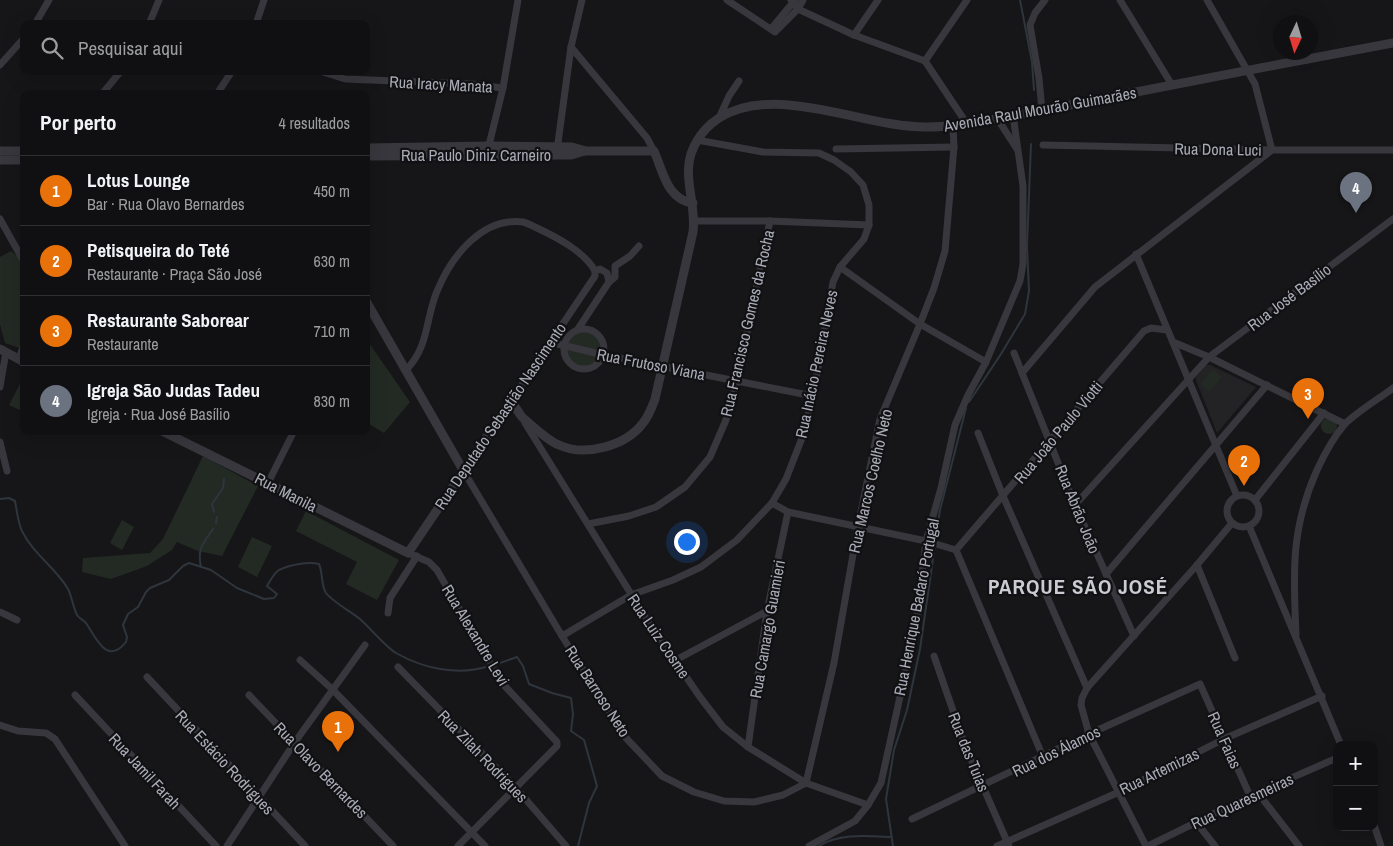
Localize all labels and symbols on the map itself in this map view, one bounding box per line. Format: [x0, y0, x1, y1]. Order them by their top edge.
north arrow [1273, 15, 1318, 60]
street label: Rua Iracy Manata [389, 70, 494, 98]
street label: Avenida Raul Mourão Guimarães [941, 81, 1138, 137]
street label: Rua Dona Luci [1174, 137, 1262, 161]
street label: Rua Paulo Diniz Carneiro [401, 144, 551, 166]
pin: 4 [1340, 172, 1372, 213]
street label: Rua Francisco Gomes da Rocha [715, 227, 779, 419]
street label: Rua José Basílio [1243, 258, 1335, 336]
street label: Rua Inácio Pereira Neves [790, 288, 842, 440]
street label: Rua Deputado Sebastião Nascimento [429, 318, 571, 514]
street label: Rua Frutoso Viana [595, 343, 708, 385]
street label: Rua João Paulo Viotti [1009, 376, 1107, 488]
pin: 3 [1292, 378, 1324, 419]
street label: Rua Marcos Coelho Neto [843, 407, 897, 555]
pin: 2 [1228, 445, 1260, 486]
street label: Rua Abrão João [1050, 461, 1106, 557]
street label: Rua Manila [251, 467, 322, 517]
street label: Rua Henrique Badaró Portugal [888, 516, 944, 698]
your location [674, 529, 700, 555]
street label: Rua Camargo Guamieri [744, 558, 790, 700]
district label: PARQUE SÃO JOSÉ [988, 572, 1168, 601]
street label: Rua Alexandre Levi [437, 580, 515, 690]
street label: Rua Luiz Cosme [623, 589, 695, 683]
street label: Rua Barroso Neto [560, 641, 636, 741]
street label: Rua Estácio Rodrigues [171, 705, 279, 819]
street label: Rua Zilah Rodrigues [433, 705, 533, 807]
street label: Rua Faias [1203, 708, 1247, 772]
street label: Rua das Tuias [943, 709, 995, 795]
pin: 1 [322, 711, 354, 752]
street label: Rua Olavo Bernardes [269, 717, 373, 823]
street label: Rua dos Álamos [1008, 720, 1104, 782]
street label: Rua Jamil Farah [104, 728, 186, 814]
street label: Rua Artemizas [1116, 742, 1202, 800]
street label: Rua Quaresmeiras [1187, 768, 1297, 834]

